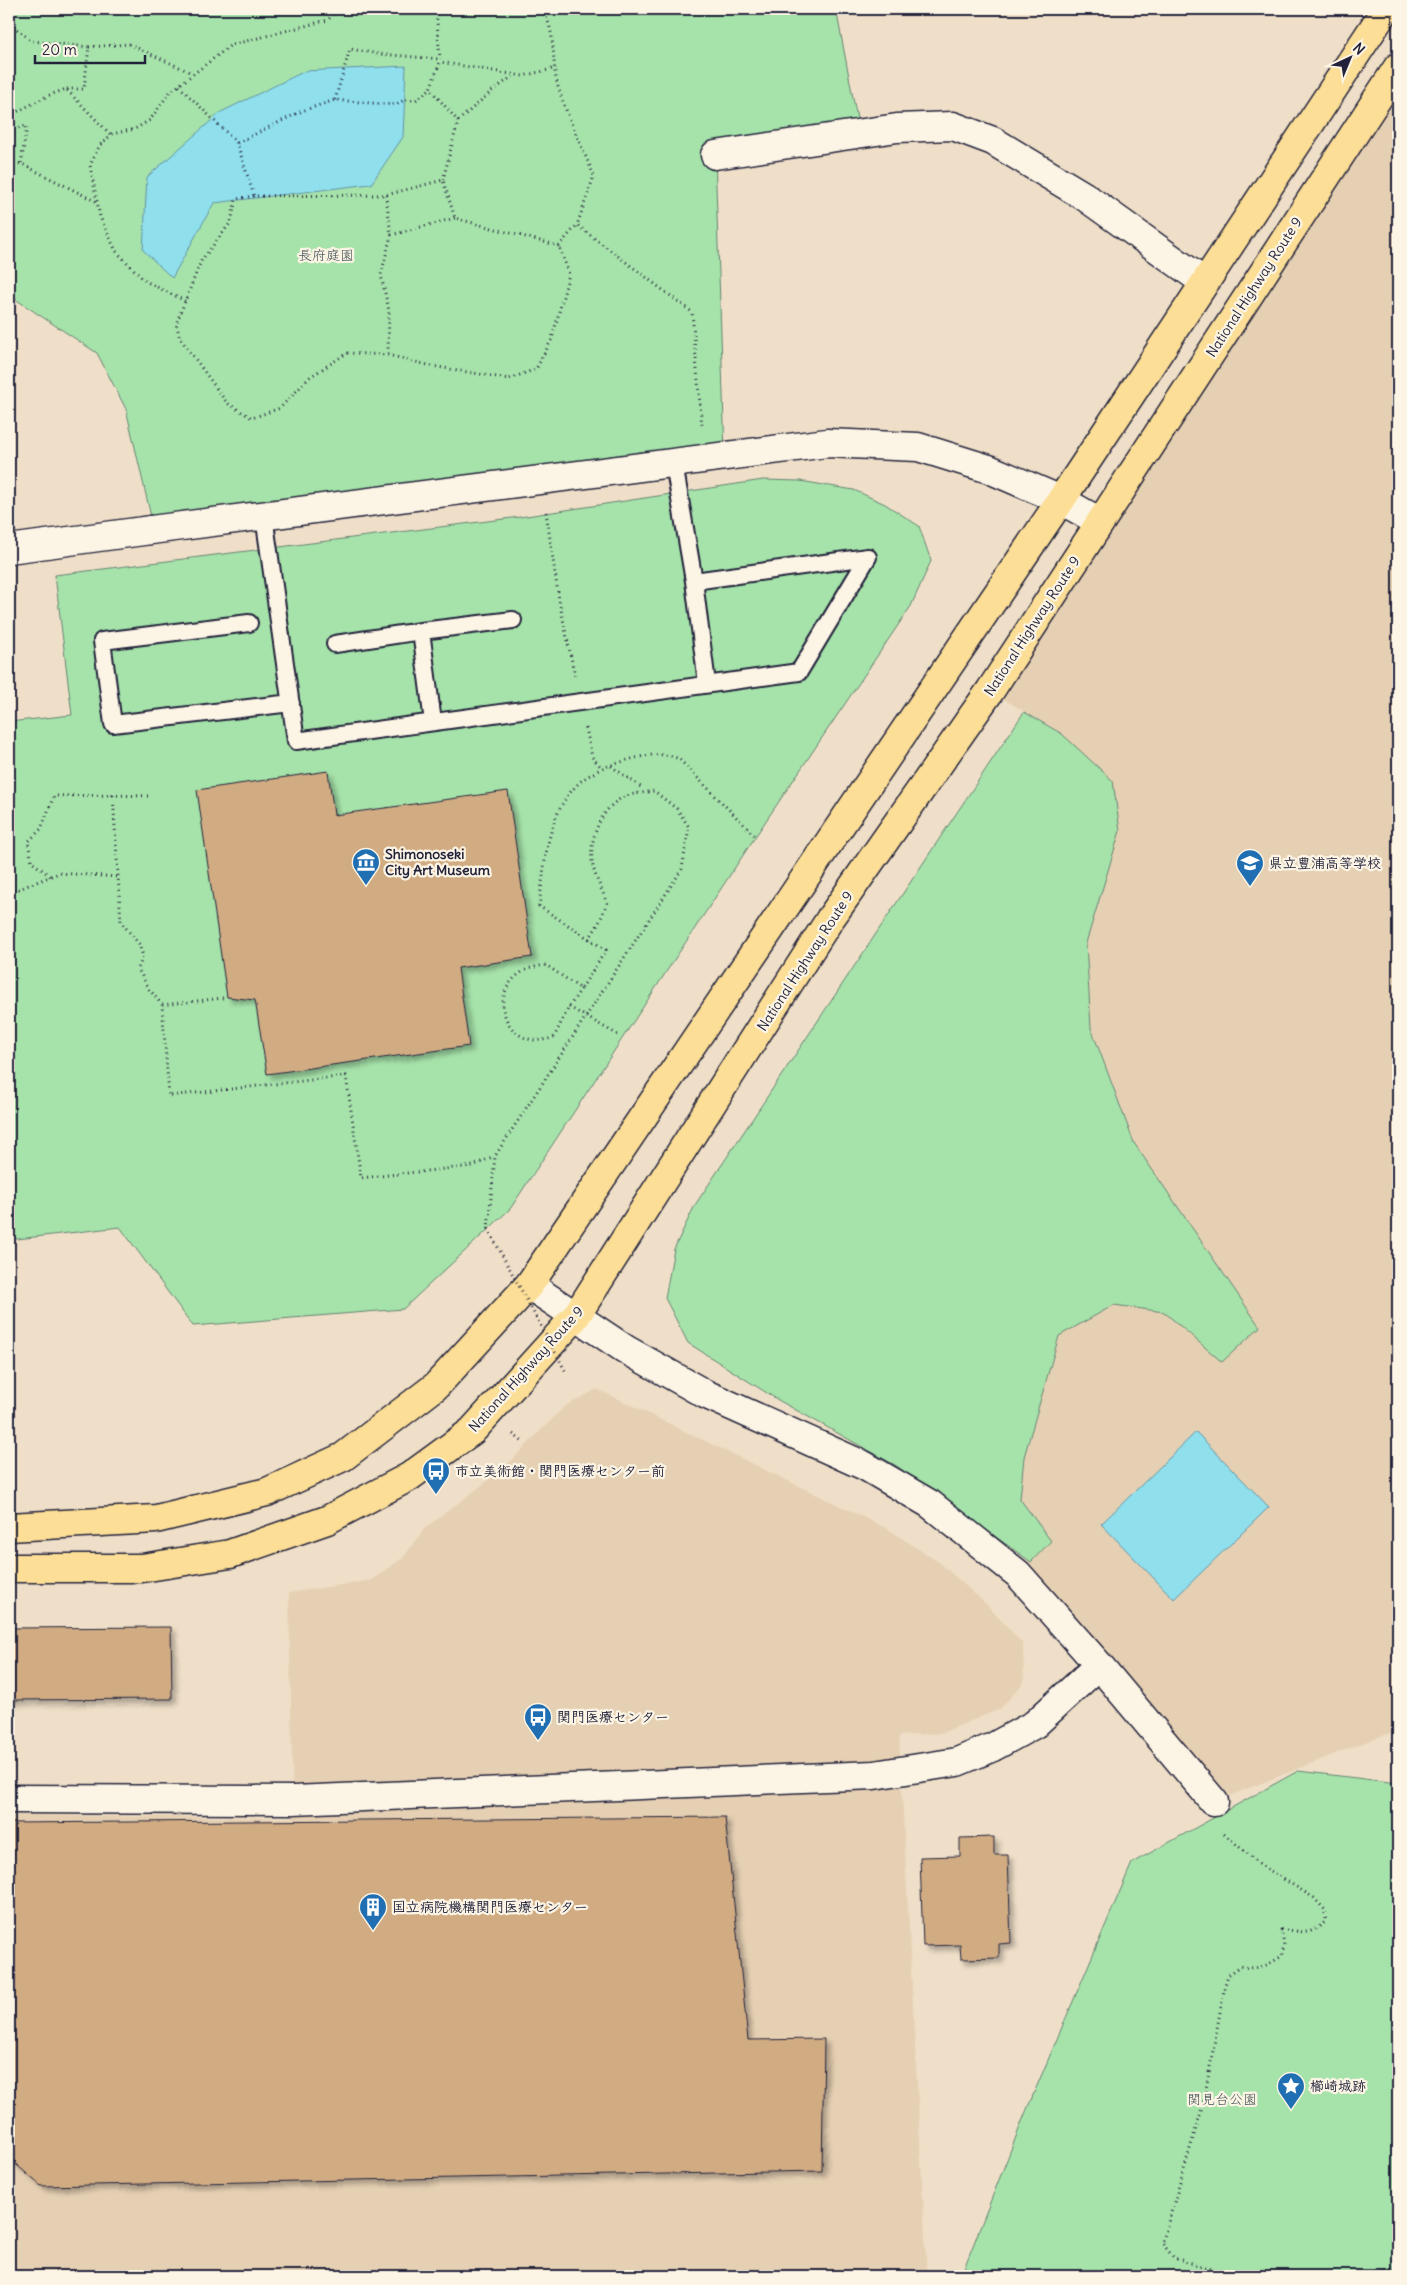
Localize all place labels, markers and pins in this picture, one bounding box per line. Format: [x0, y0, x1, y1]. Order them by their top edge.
place label: Shimonoseki City Art Museum [385, 845, 491, 879]
museum icon: Shimonoseki City Art Museum [351, 847, 381, 886]
school or university icon: 県立豊浦高等学校 [1235, 848, 1265, 887]
place label: 県立豊浦高等学校 [1269, 854, 1381, 872]
bus stop icon: 市立美術館・関門医療センター前 [421, 1456, 451, 1495]
place label: 市立美術館・関門医療センター前 [455, 1462, 665, 1480]
bus stop icon: 関門医療センター [523, 1702, 553, 1741]
place label: 関門医療センター [557, 1708, 669, 1726]
building icon: 国立病院機構関門医療センター [358, 1892, 388, 1931]
place label: 国立病院機構関門医療センター [392, 1898, 588, 1916]
place icon: 櫛崎城跡 [1276, 2071, 1306, 2110]
place label: 櫛崎城跡 [1310, 2077, 1366, 2095]

